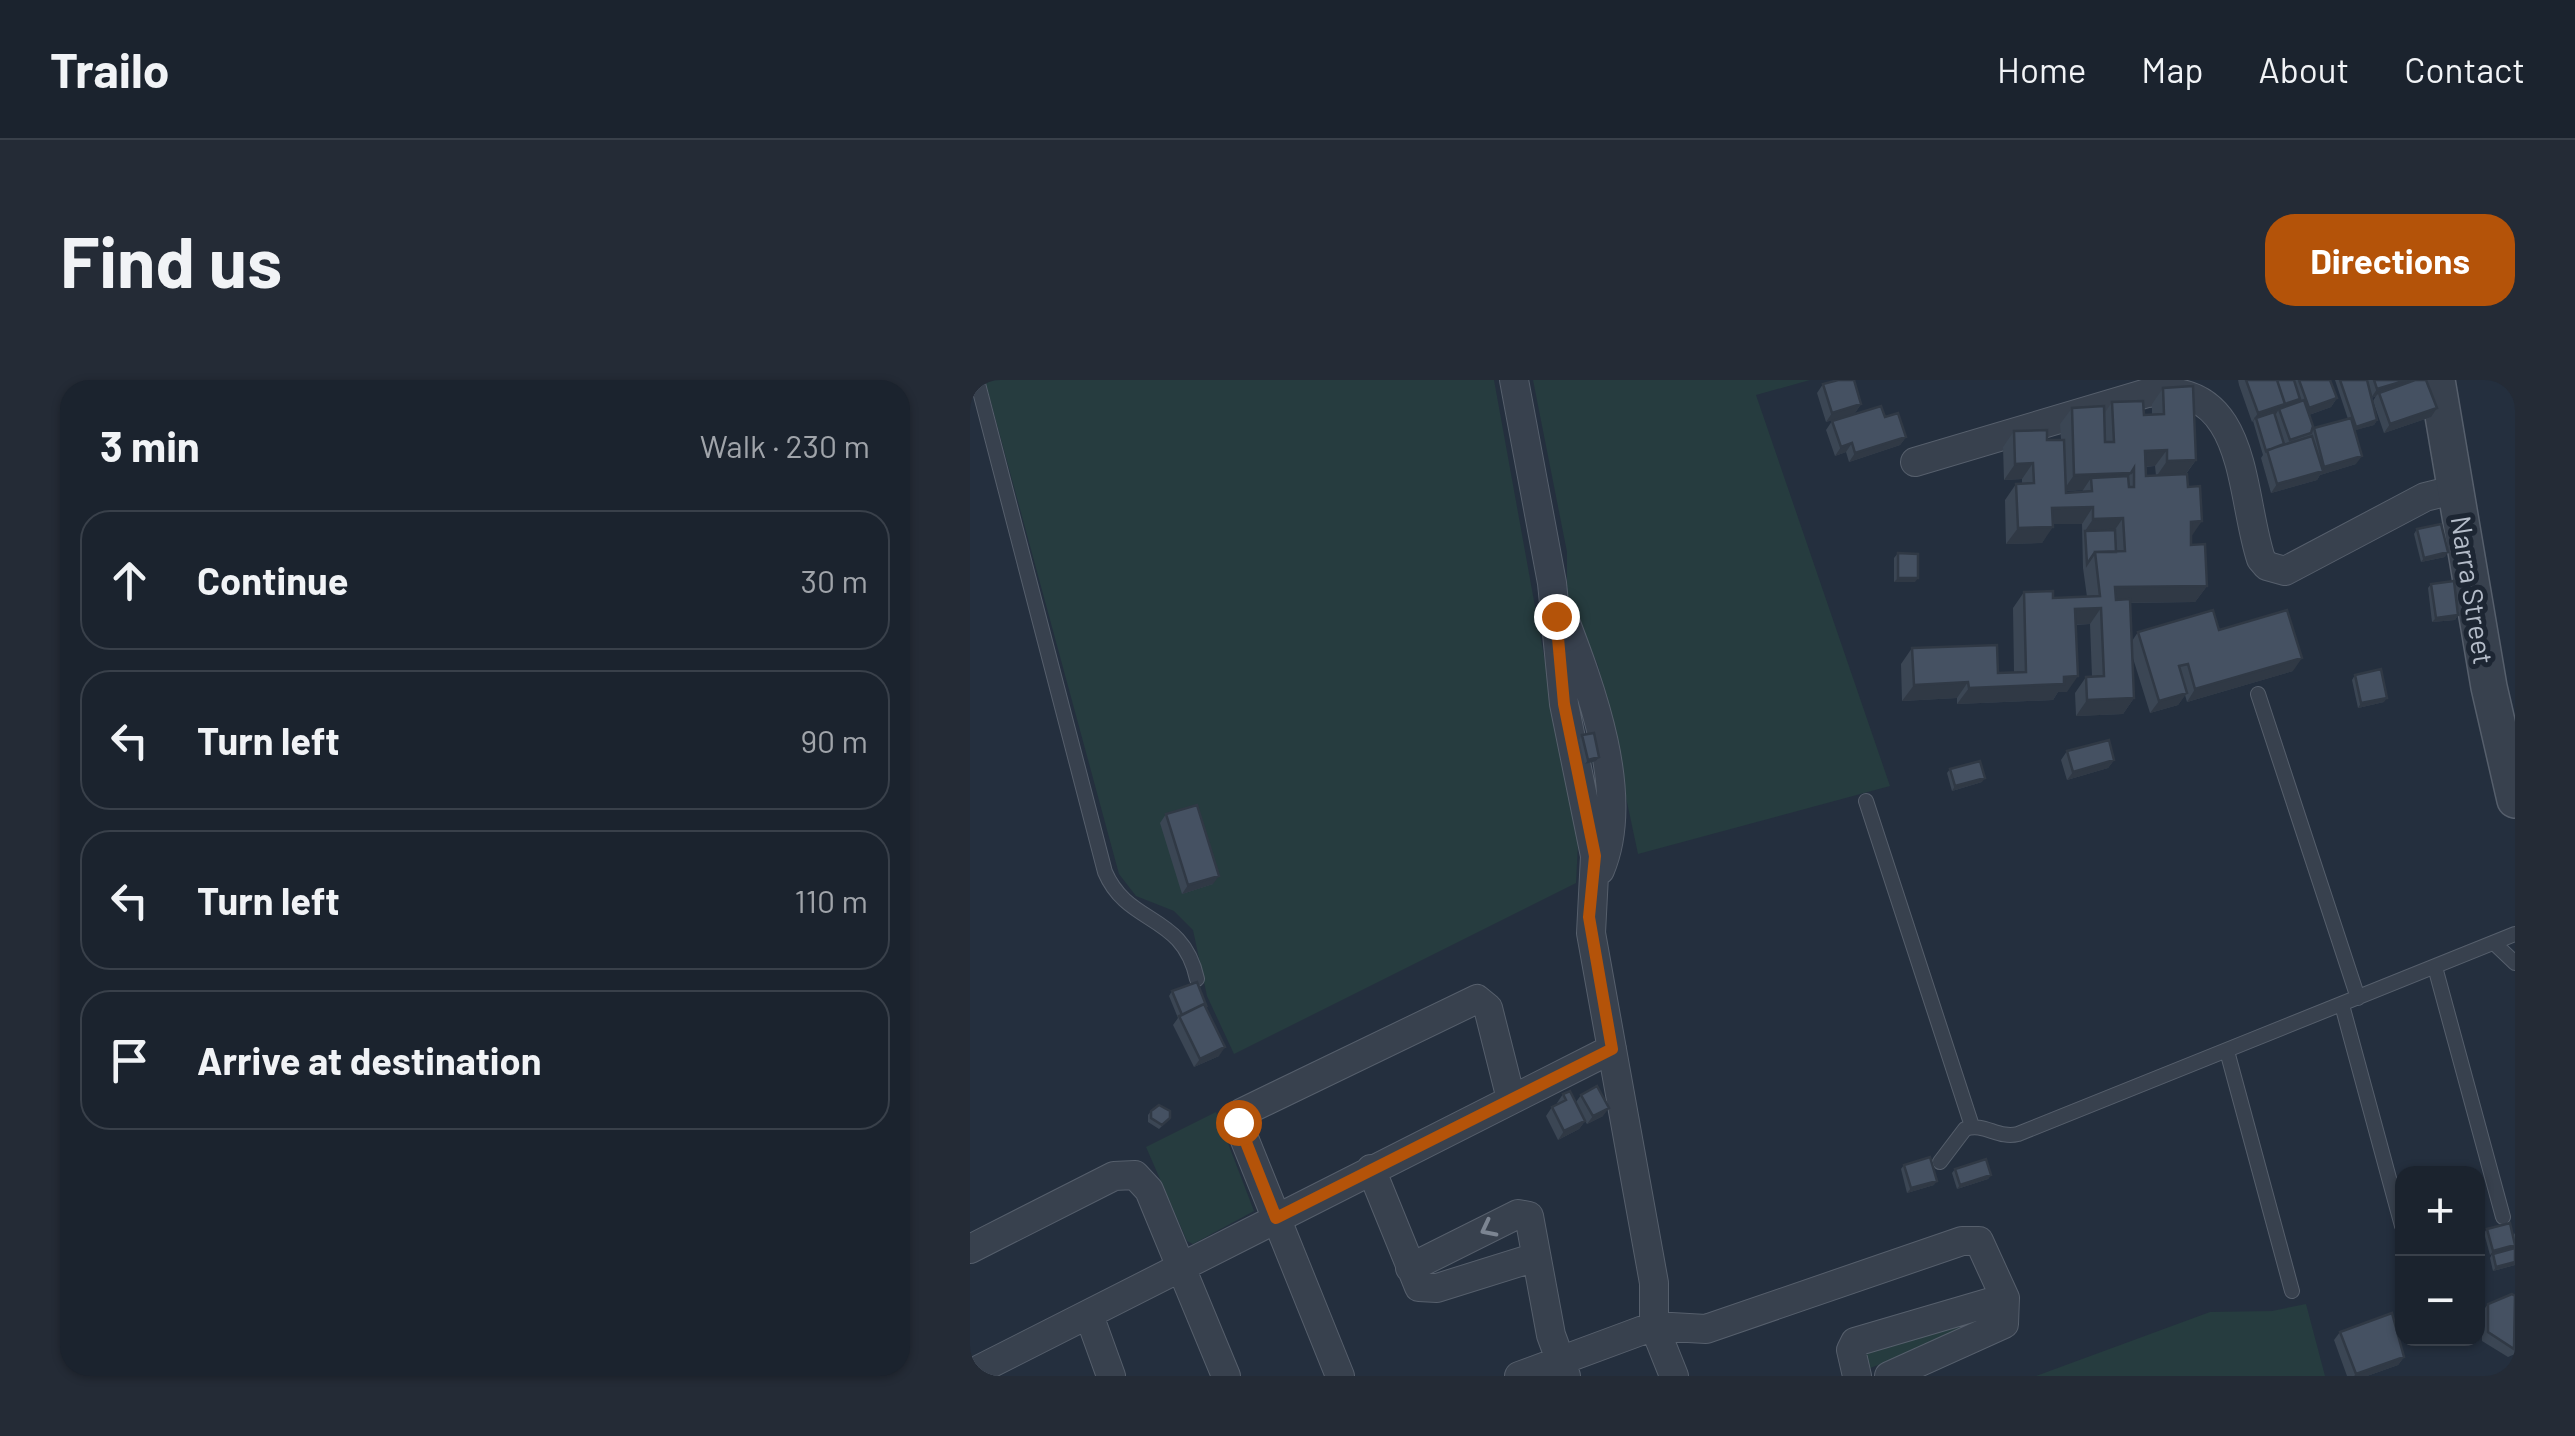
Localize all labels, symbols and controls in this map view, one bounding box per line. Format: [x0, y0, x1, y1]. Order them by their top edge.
text: Trailo [50, 40, 169, 98]
text: Home [1997, 48, 2086, 90]
text: Map [2141, 48, 2204, 90]
text: About [2259, 48, 2349, 90]
text: Contact [2404, 48, 2525, 90]
button: Directions [2265, 214, 2515, 306]
text: Find us [60, 218, 282, 302]
text: 3 min [100, 420, 200, 470]
text: Walk · 230 m [700, 426, 870, 464]
street label: Narra Street [2444, 513, 2502, 667]
icon: ahead [102, 553, 157, 608]
text: Continue [197, 557, 348, 603]
text: 30 m [801, 561, 868, 599]
route end [1534, 594, 1580, 640]
icon: left [102, 713, 157, 768]
text: Turn left [197, 717, 340, 763]
text: 90 m [800, 721, 868, 759]
icon: left [102, 873, 157, 928]
text: Turn left [197, 877, 340, 923]
text: 110 m [795, 881, 868, 919]
icon: arrive [102, 1033, 157, 1088]
text: Arrive at destination [197, 1037, 542, 1083]
route start [1216, 1100, 1262, 1146]
map controls [2395, 1166, 2485, 1346]
button: + [2395, 1166, 2485, 1256]
one-way arrow [1481, 1217, 1499, 1236]
button: − [2395, 1256, 2485, 1346]

